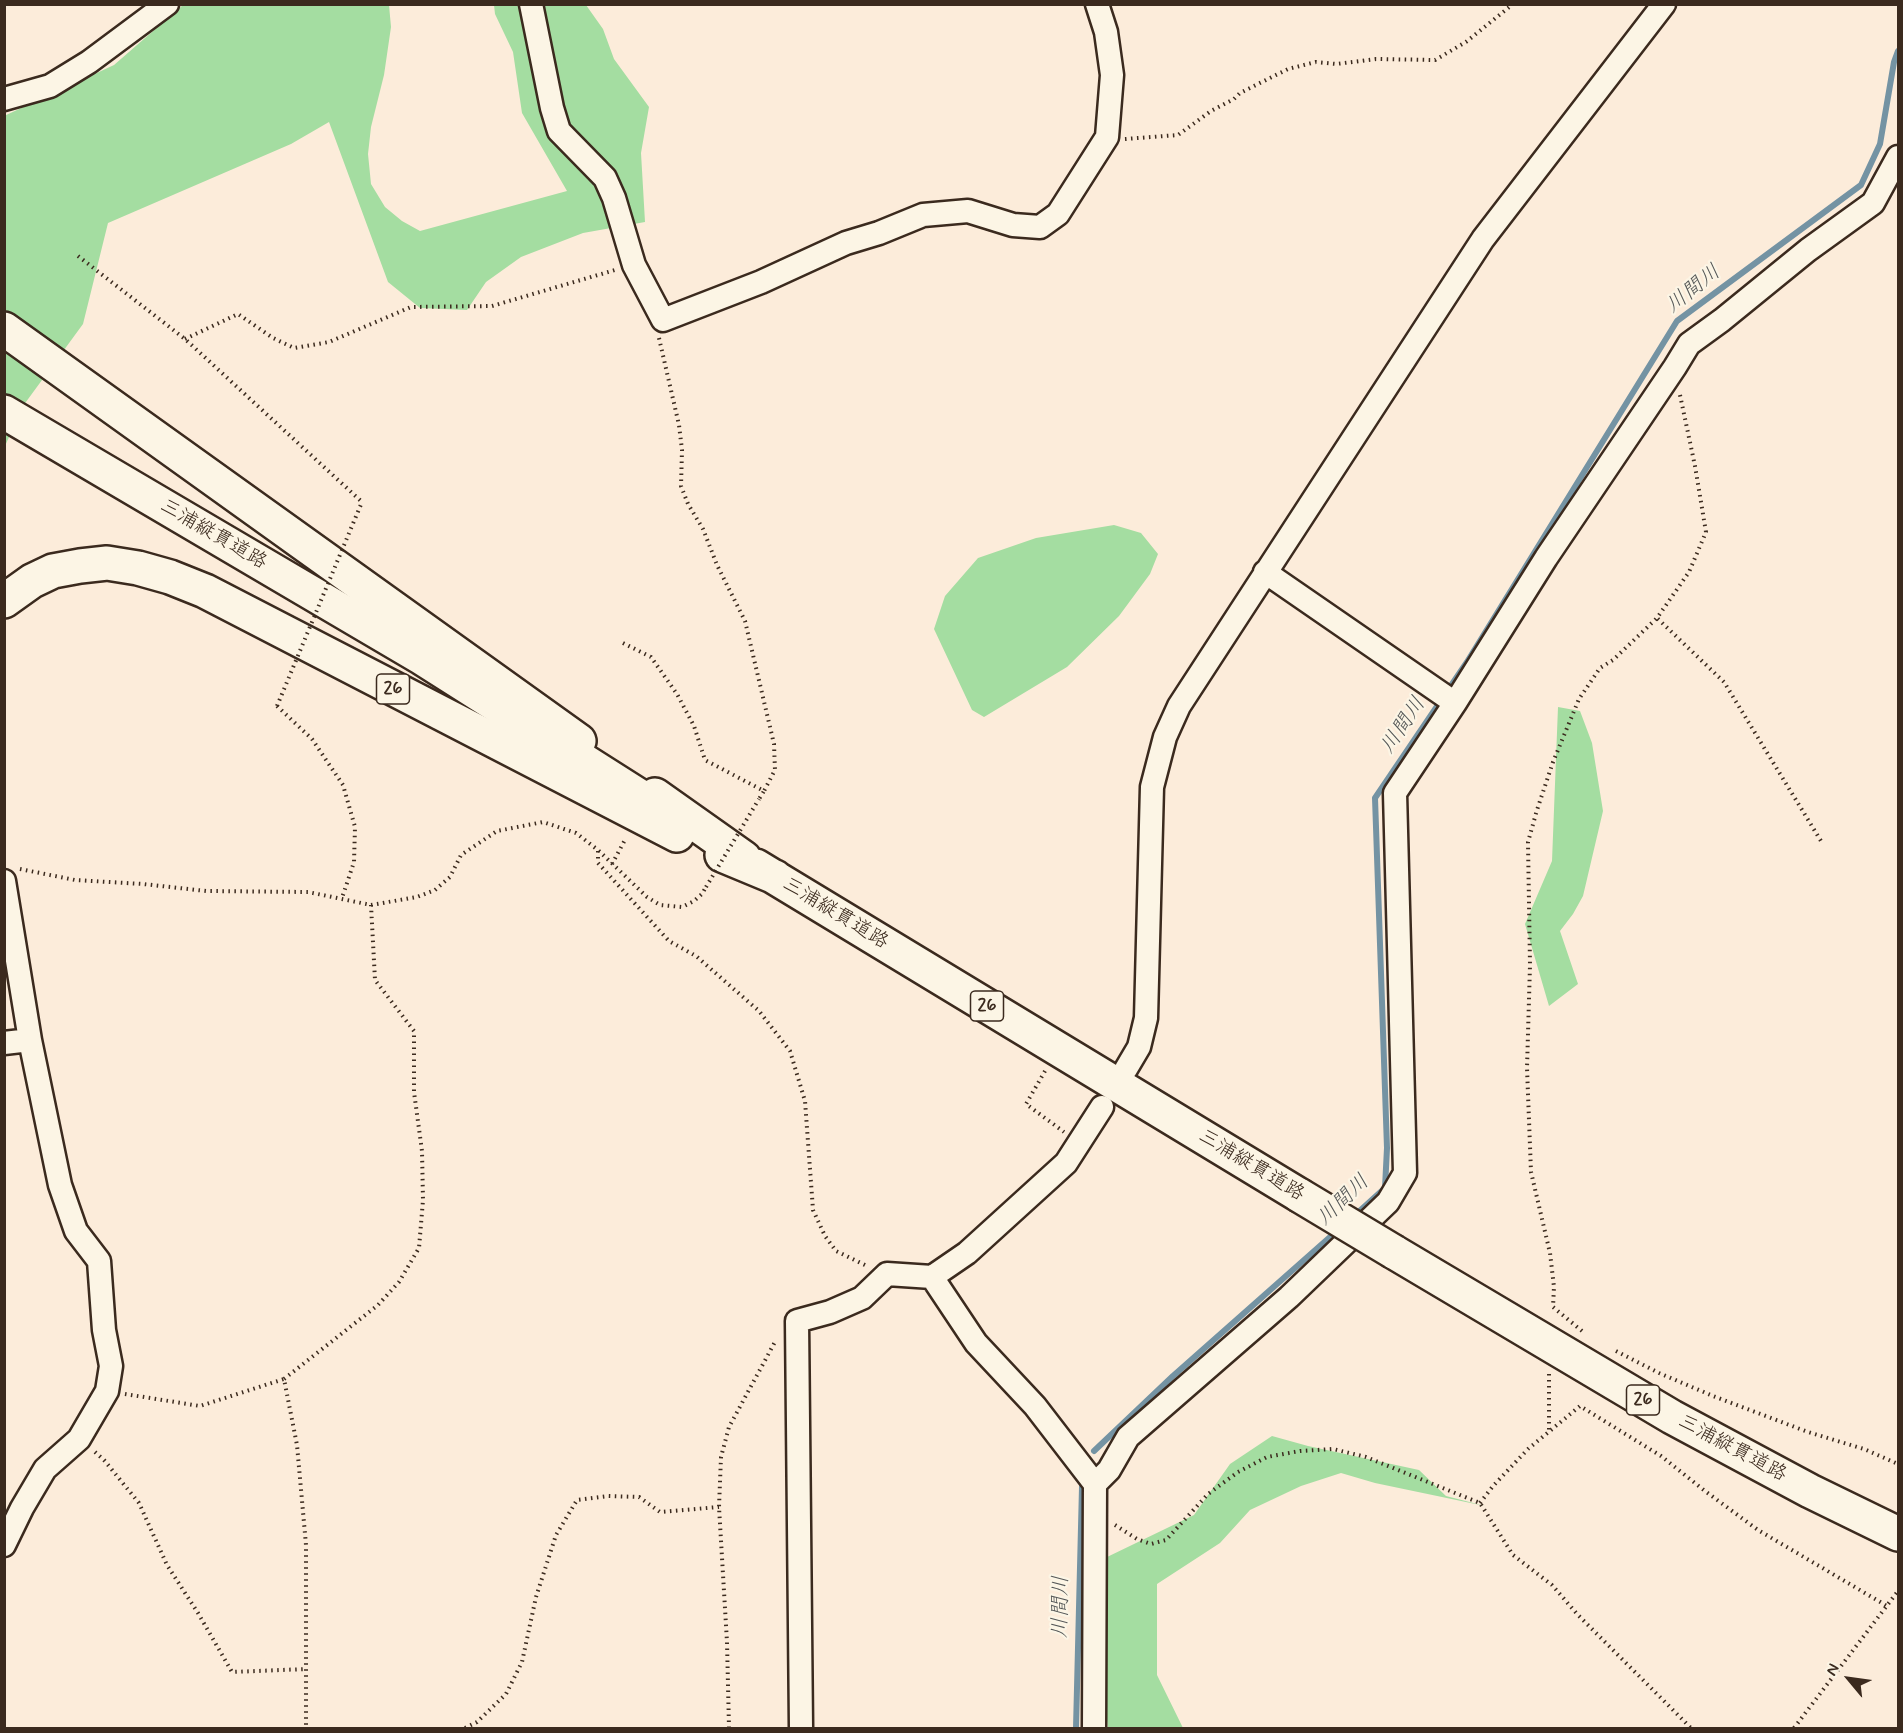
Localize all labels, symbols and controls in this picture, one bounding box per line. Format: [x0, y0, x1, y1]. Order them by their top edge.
water label: 川間川 [1662, 260, 1726, 320]
street label: 三浦縦貫道路 [155, 495, 271, 575]
road number: 26 [376, 674, 410, 704]
water label: 川間川 [1376, 693, 1432, 759]
street label: 三浦縦貫道路 [777, 873, 893, 955]
road number: 26 [970, 991, 1004, 1021]
street label: 三浦縦貫道路 [1193, 1125, 1309, 1207]
water label: 川間川 [1313, 1170, 1375, 1232]
road number: 26 [1626, 1385, 1660, 1415]
street label: 三浦縦貫道路 [1673, 1410, 1791, 1488]
water label: 川間川 [1049, 1575, 1075, 1639]
north arrow [1819, 1649, 1879, 1709]
text: N [1821, 1660, 1845, 1680]

